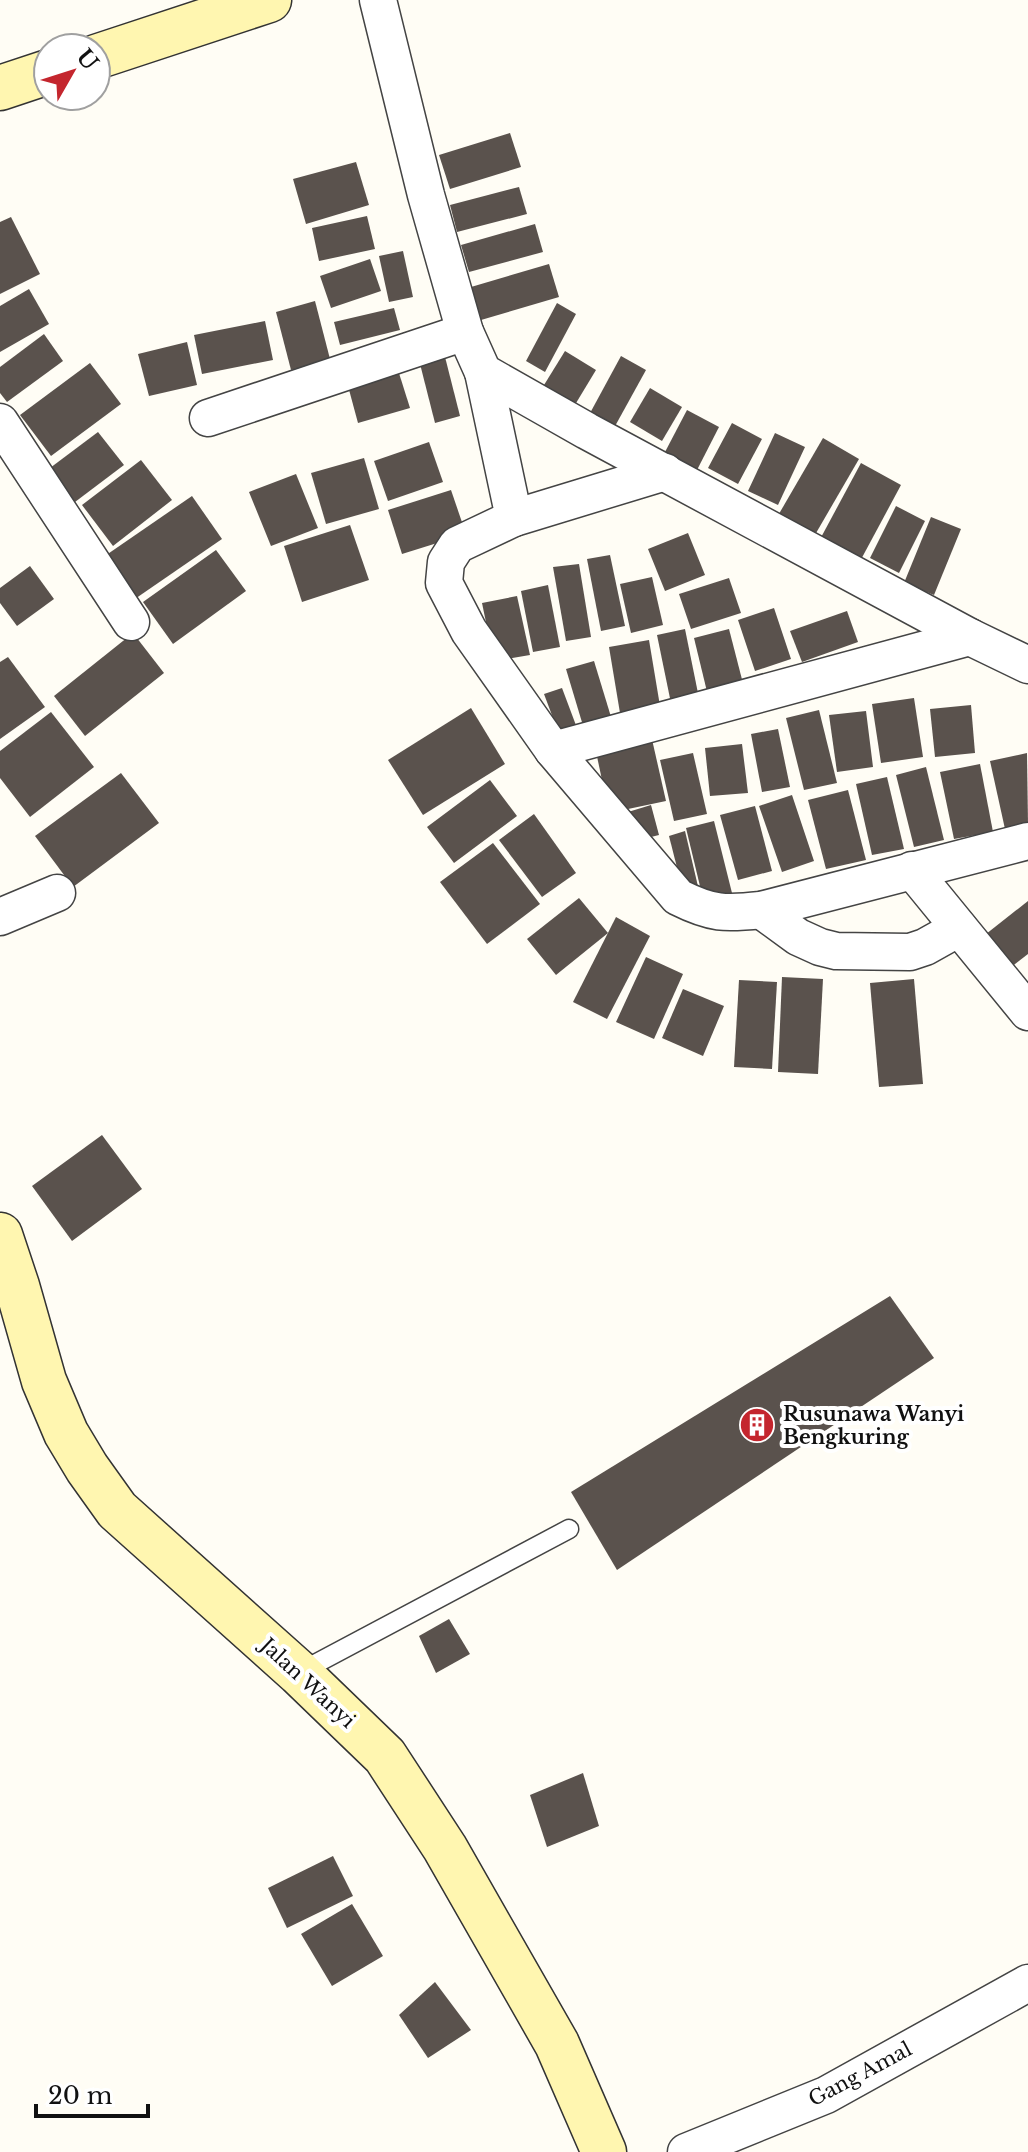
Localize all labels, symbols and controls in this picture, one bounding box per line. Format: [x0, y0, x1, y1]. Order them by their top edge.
north arrow [32, 32, 112, 112]
text: U [71, 44, 104, 76]
place label: Rusunawa Wanyi Bengkuring [783, 1402, 964, 1449]
building icon: Rusunawa Wanyi Bengkuring [738, 1406, 776, 1444]
street label: Jalan Wanyi [254, 1631, 360, 1733]
street label: Gang Amal [804, 2037, 916, 2111]
scale bar [36, 2068, 148, 2118]
text: 20 m [48, 2081, 113, 2110]

